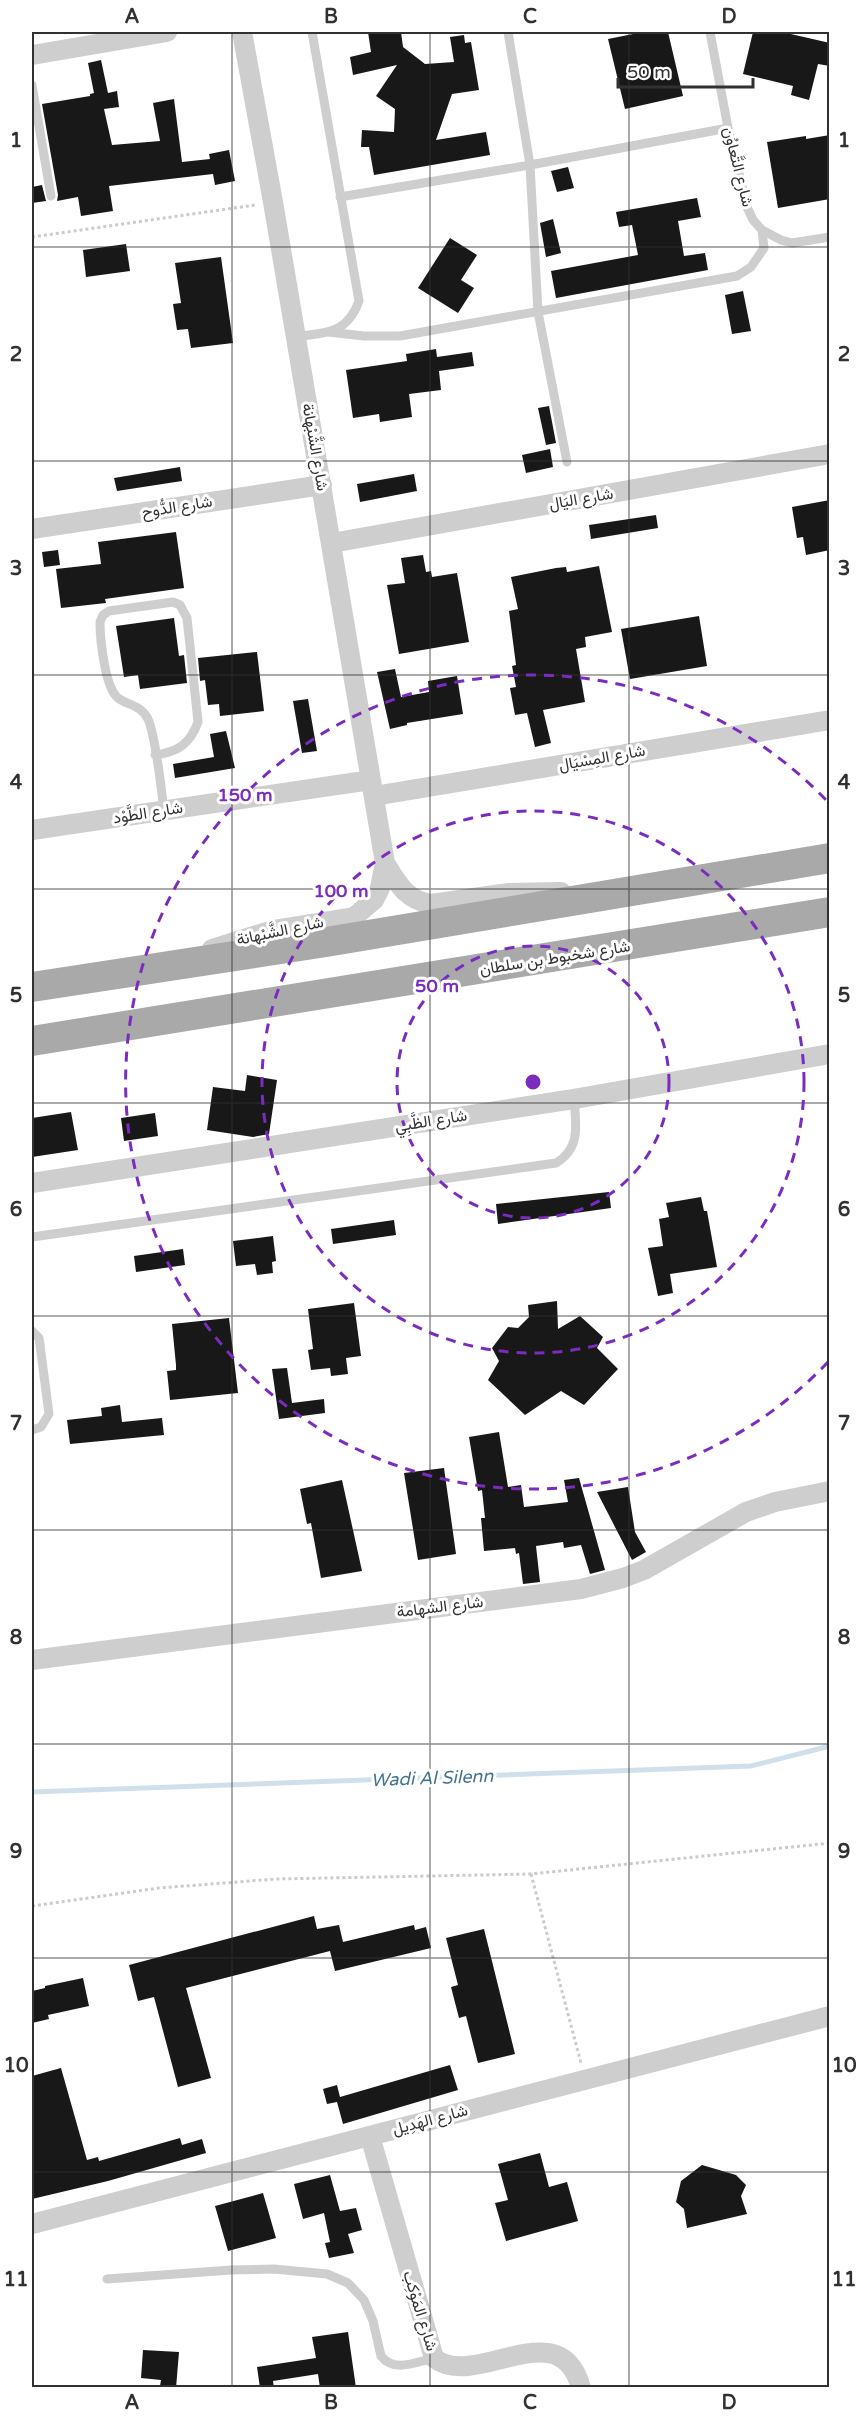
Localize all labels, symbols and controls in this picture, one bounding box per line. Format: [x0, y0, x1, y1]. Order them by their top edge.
text: A [125, 5, 140, 29]
text: B [324, 5, 338, 29]
text: C [523, 5, 537, 29]
text: D [721, 5, 737, 29]
scale bar [618, 51, 753, 89]
text: 50 m [627, 61, 671, 83]
street label: شارع التَّعاوُن [717, 125, 758, 209]
text: 1 [10, 129, 22, 153]
text: 1 [838, 129, 850, 153]
text: 2 [10, 343, 22, 367]
text: 2 [838, 343, 850, 367]
street label: شارع الشَّبْهانة [296, 401, 334, 493]
street label: شارع اليَال [547, 484, 615, 515]
street label: شارع الدُّوح [140, 491, 214, 523]
text: 3 [10, 557, 22, 581]
text: 3 [838, 557, 850, 581]
street label: شارع المِسْيَال [557, 741, 647, 776]
text: 4 [10, 771, 23, 795]
text: 4 [838, 771, 851, 795]
text: 150 m [217, 784, 273, 806]
street label: شارع الطَّوْد [111, 796, 184, 829]
text: 100 m [313, 880, 369, 902]
street label: شارع الشَّبْهانة [234, 910, 326, 951]
street label: شارع شخبوط بن سلطان [478, 936, 632, 981]
text: 50 m [415, 975, 459, 997]
text: 5 [10, 984, 22, 1008]
text: 5 [838, 984, 850, 1008]
centre of rings [523, 1072, 543, 1092]
street label: شارع الظَّبِي [393, 1103, 469, 1140]
text: 6 [10, 1198, 22, 1222]
text: 6 [838, 1198, 850, 1222]
text: 7 [10, 1412, 22, 1436]
text: 7 [838, 1412, 850, 1436]
street label: شارع الشهامة [396, 1592, 485, 1623]
text: 8 [10, 1626, 22, 1650]
text: 8 [838, 1626, 850, 1650]
water label: Wadi Al Silenn [370, 1765, 495, 1791]
text: 9 [10, 1840, 22, 1864]
text: 9 [838, 1840, 850, 1864]
text: 10 [3, 2054, 29, 2078]
text: 10 [831, 2054, 857, 2078]
street label: شارع الهَدِيل [390, 2100, 470, 2141]
text: 11 [3, 2268, 29, 2292]
street label: شارع المَوْكِب [397, 2268, 442, 2354]
text: 11 [831, 2268, 857, 2292]
text: A [125, 2391, 140, 2415]
text: B [324, 2391, 338, 2415]
text: C [523, 2391, 537, 2415]
text: D [721, 2391, 737, 2415]

